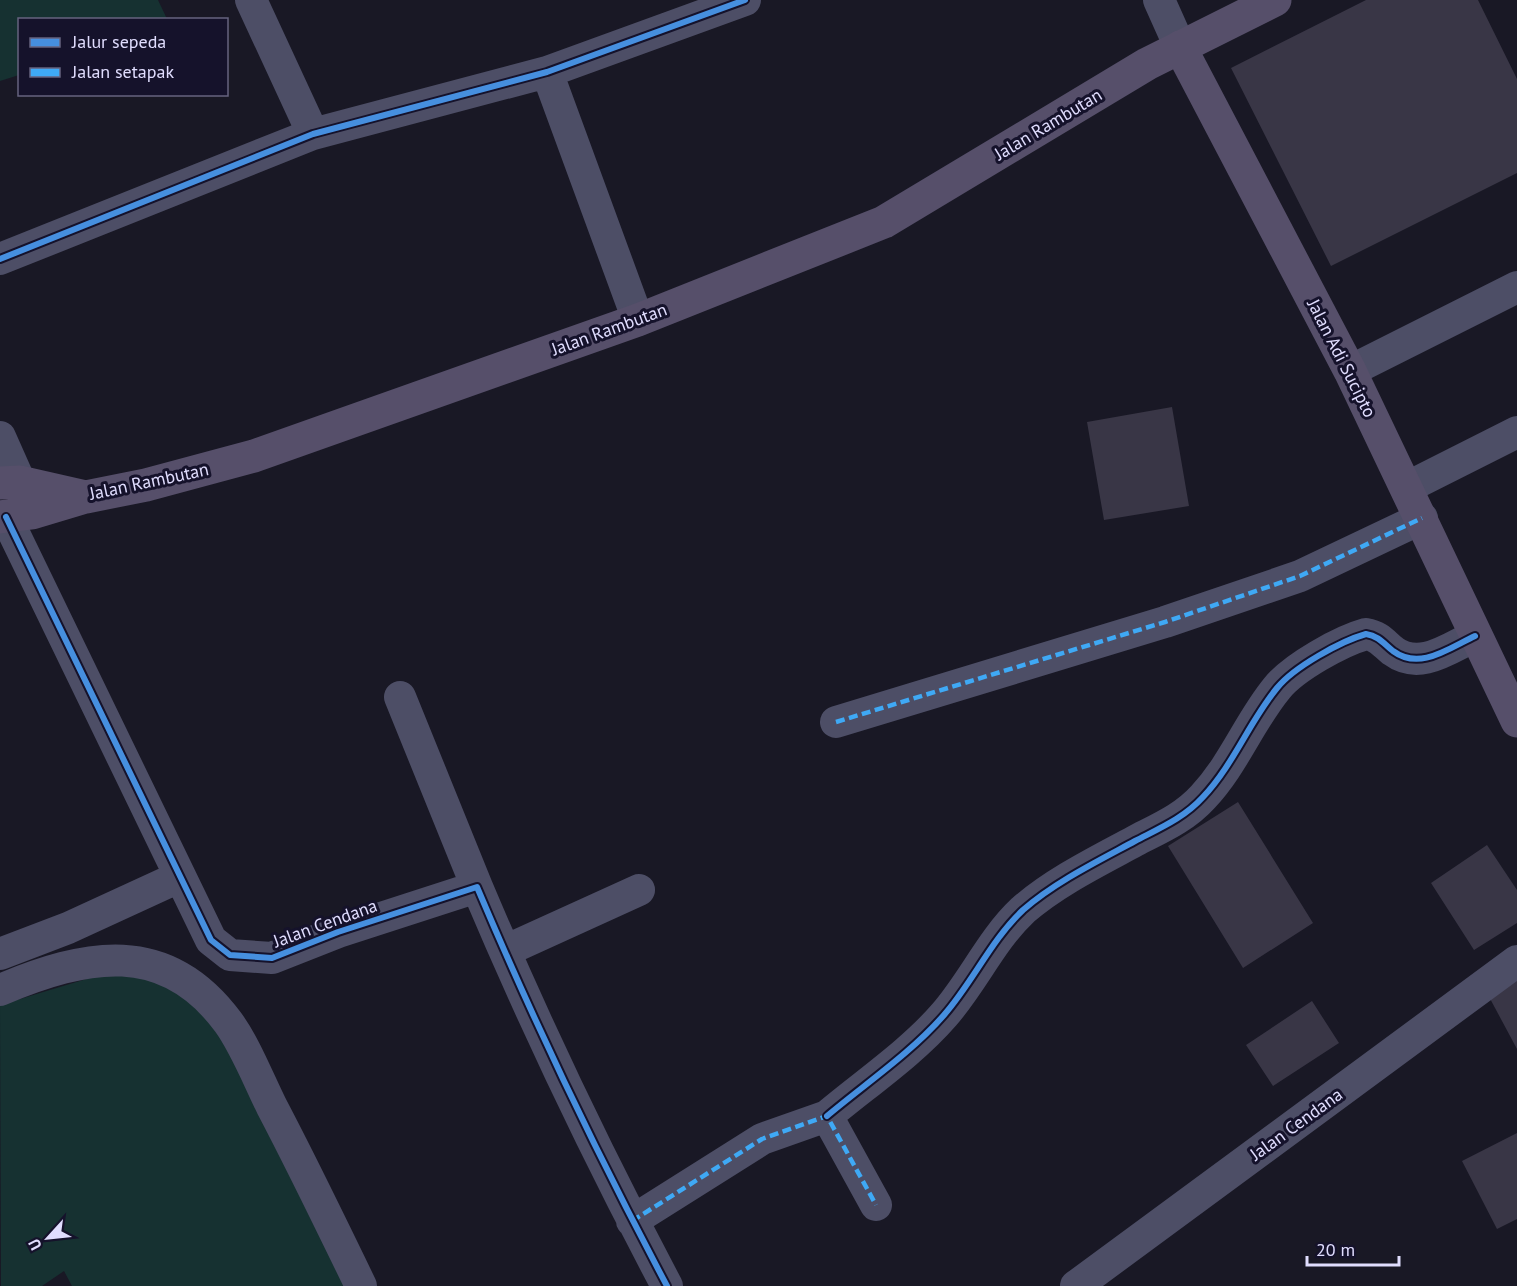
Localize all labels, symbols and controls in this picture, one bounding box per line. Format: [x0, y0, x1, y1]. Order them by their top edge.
legend [18, 18, 228, 96]
text: Jalur sepeda [71, 30, 166, 53]
text: Jalan setapak [71, 60, 174, 83]
street label: Jalan Rambutan [989, 83, 1106, 166]
street label: Jalan Adi Sucipto [1302, 294, 1382, 421]
street label: Jalan Rambutan [547, 297, 670, 361]
street label: Jalan Rambutan [86, 457, 211, 505]
street label: Jalan Cendana [269, 894, 380, 953]
street label: Jalan Cendana [1244, 1083, 1347, 1166]
north arrow [18, 1208, 78, 1268]
scale bar [1307, 1229, 1398, 1267]
text: U [23, 1236, 46, 1254]
text: 20 m [1316, 1238, 1355, 1261]

